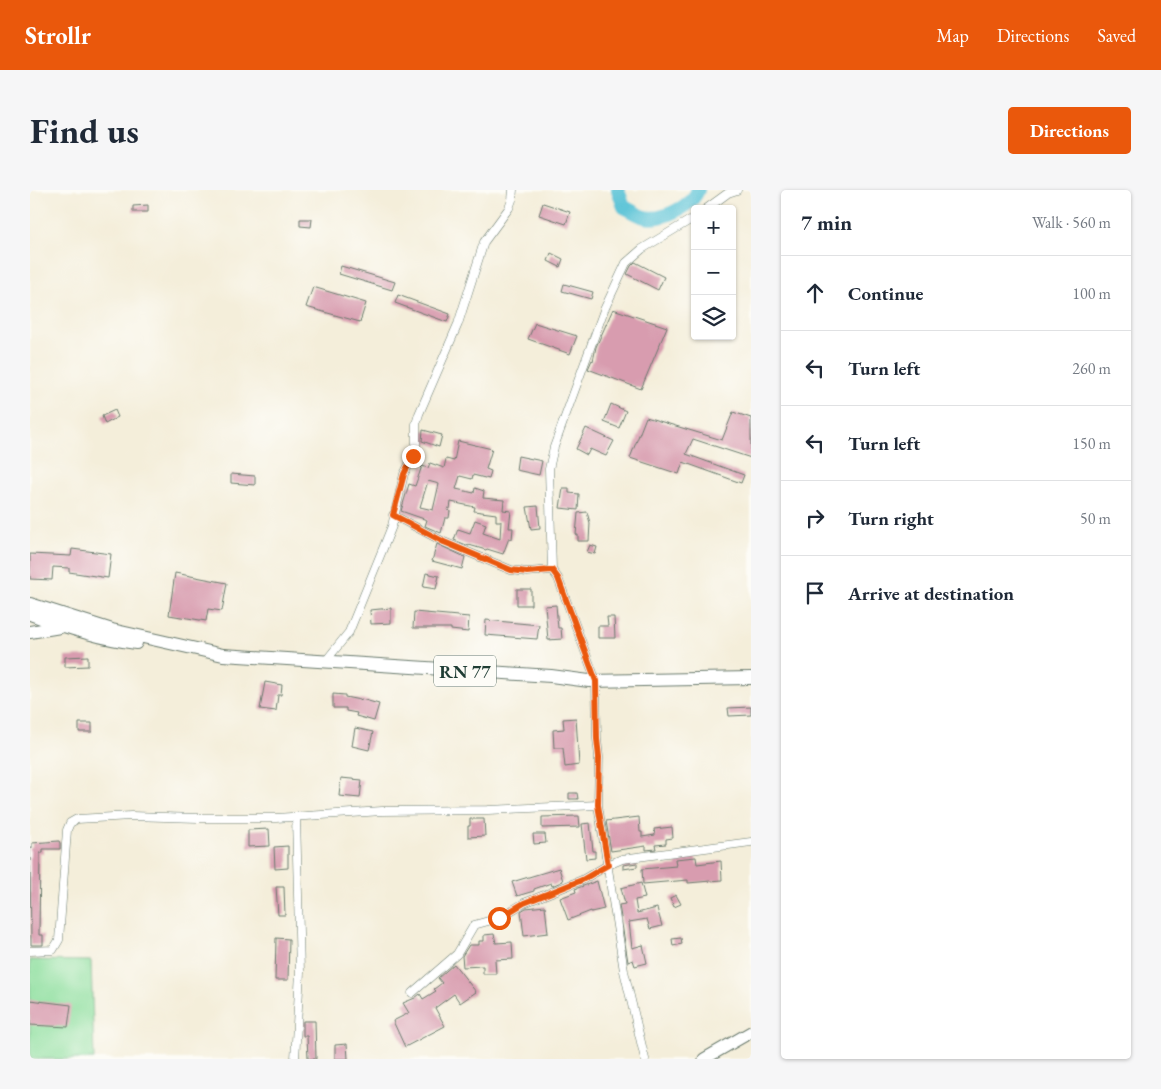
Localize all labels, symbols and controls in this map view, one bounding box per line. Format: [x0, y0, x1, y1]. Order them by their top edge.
text: Strollr [25, 20, 91, 51]
text: Map [937, 24, 969, 47]
text: Directions [997, 24, 1069, 47]
text: Saved [1097, 24, 1136, 47]
button: Directions [1008, 107, 1131, 154]
text: Find us [30, 108, 139, 153]
map controls [691, 205, 736, 340]
button: + [691, 205, 736, 250]
text: 7 min [801, 209, 852, 236]
text: Walk · 560 m [1032, 212, 1111, 233]
button: − [691, 250, 736, 295]
icon: ahead [801, 279, 829, 307]
text: Continue [848, 281, 923, 306]
text: 100 m [1072, 283, 1111, 304]
button: layers [691, 295, 736, 340]
icon: left [801, 354, 829, 382]
text: Turn left [848, 356, 920, 381]
text: 260 m [1072, 358, 1111, 379]
icon: left [801, 429, 829, 457]
text: Turn left [848, 431, 920, 456]
text: 150 m [1072, 433, 1111, 454]
route end [402, 445, 425, 468]
icon: right [801, 504, 829, 532]
text: Turn right [848, 506, 934, 531]
text: 50 m [1080, 508, 1111, 529]
icon: arrive [801, 579, 829, 607]
text: Arrive at destination [848, 581, 1014, 606]
road number: RN 77 [434, 656, 496, 686]
route start [488, 907, 511, 930]

